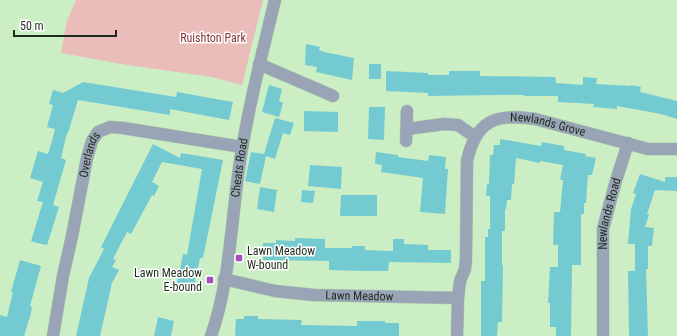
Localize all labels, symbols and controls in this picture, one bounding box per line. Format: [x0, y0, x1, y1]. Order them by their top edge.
scale bar [14, 12, 116, 38]
text: 50 m [20, 19, 44, 33]
park label: Ruishton Park [180, 31, 246, 45]
street label: Newlands Grove [510, 110, 587, 139]
street label: Overlands [76, 129, 103, 179]
street label: Cheats Road [228, 137, 251, 198]
street label: Newlands Road [596, 176, 624, 250]
place label: Lawn Meadow W-bound [247, 244, 315, 272]
marker: Lawn Meadow W-bound [234, 253, 244, 263]
place label: Lawn Meadow E-bound [134, 266, 202, 294]
marker: Lawn Meadow E-bound [205, 275, 215, 285]
street label: Lawn Meadow [325, 288, 394, 304]

